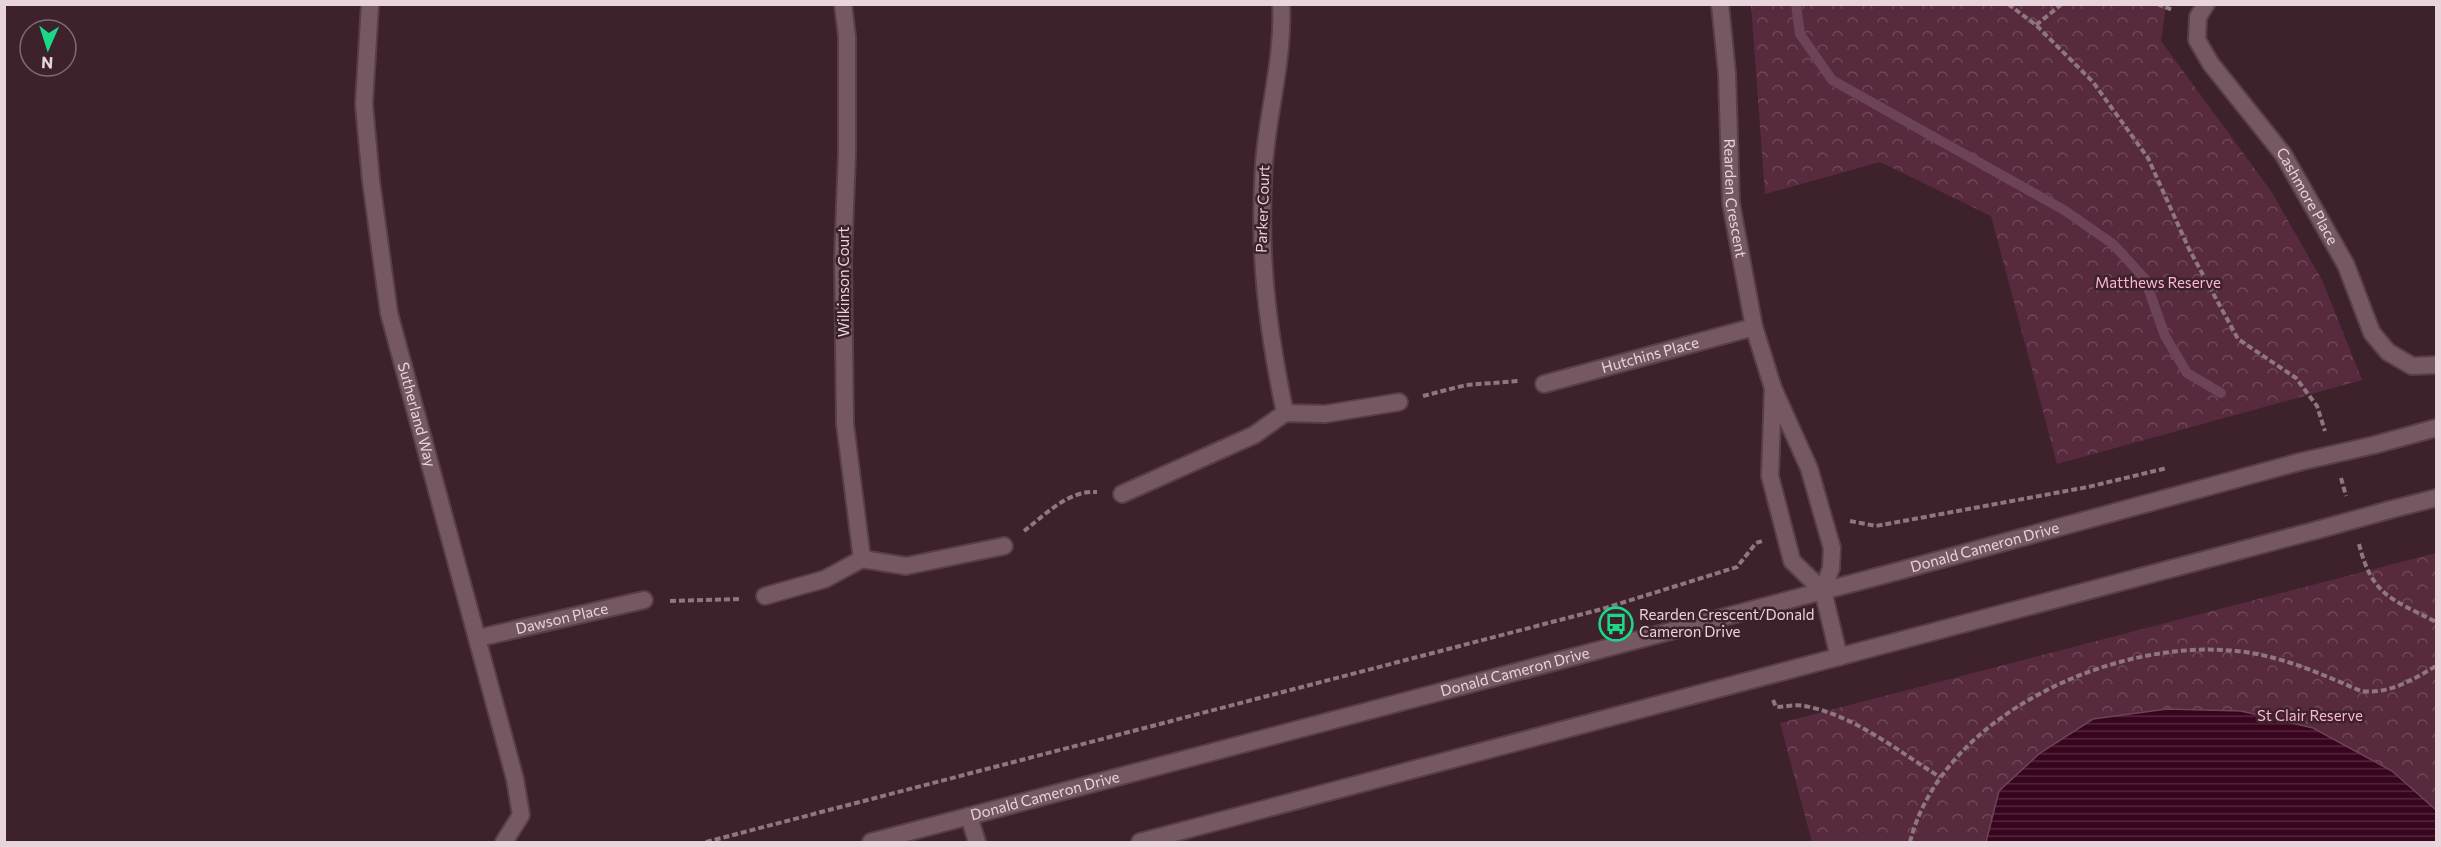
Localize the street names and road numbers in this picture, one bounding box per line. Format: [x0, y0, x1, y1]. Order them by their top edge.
street label: Rearden Crescent [1721, 138, 1751, 259]
street label: Cashmore Place [2273, 143, 2343, 248]
street label: Parker Court [1251, 165, 1273, 253]
street label: Wilkinson Court [834, 227, 852, 337]
street label: Hutchins Place [1599, 332, 1701, 376]
street label: Sutherland Way [395, 360, 440, 469]
street label: Donald Cameron Drive [1908, 518, 2061, 575]
street label: Dawson Place [514, 599, 610, 637]
street label: Donald Cameron Drive [1438, 643, 1591, 699]
street label: Donald Cameron Drive [968, 767, 1121, 823]

